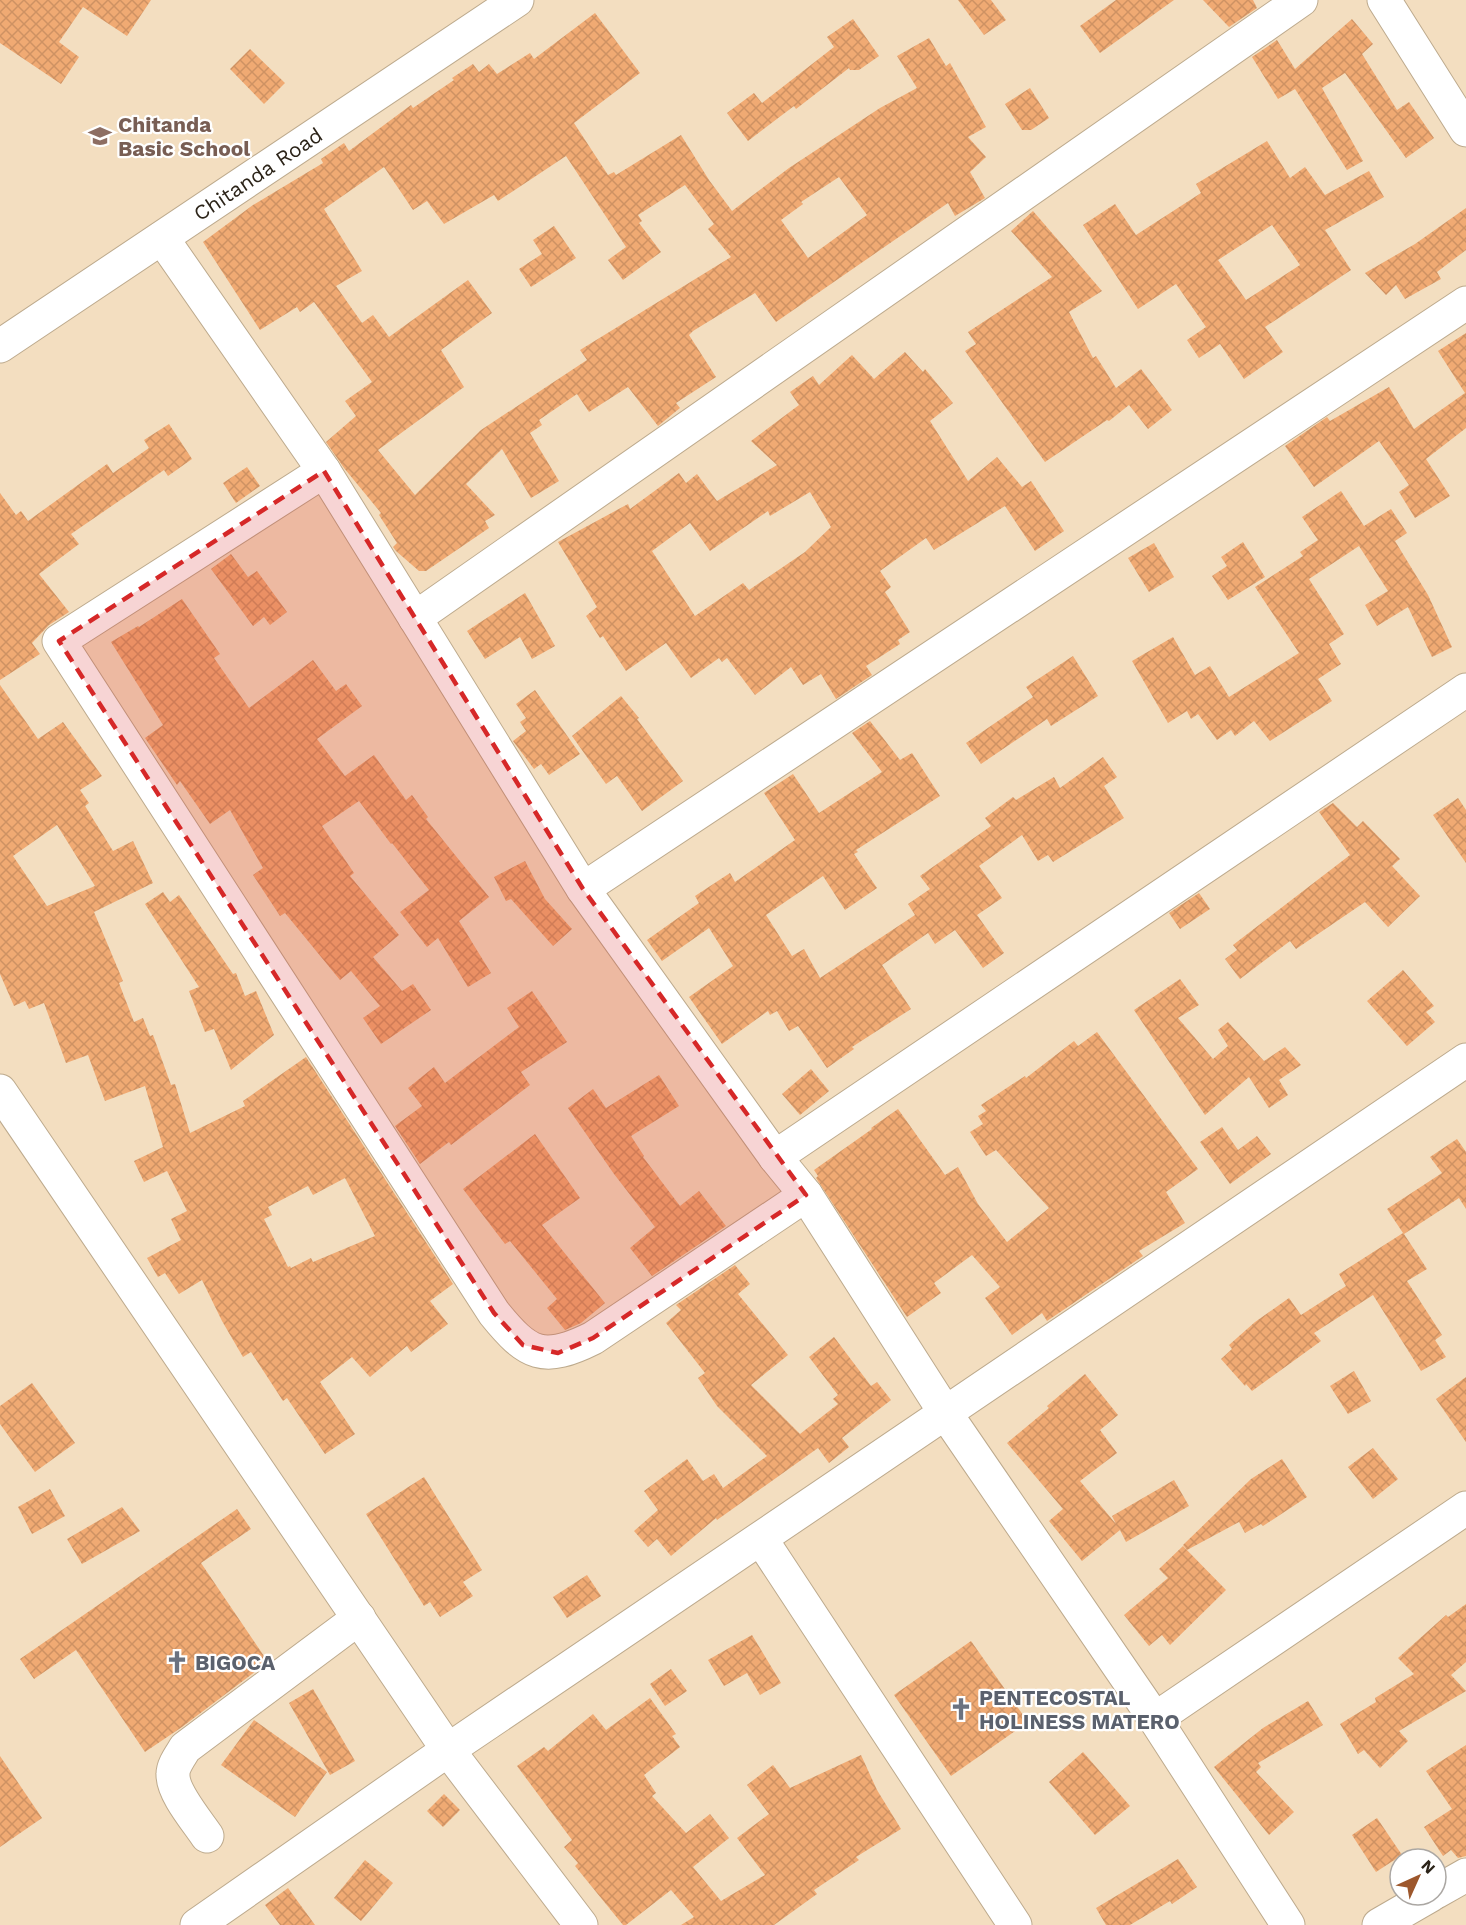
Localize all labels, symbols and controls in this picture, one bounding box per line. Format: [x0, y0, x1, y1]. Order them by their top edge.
place label: Chitanda Basic School [118, 112, 250, 161]
street label: Chitanda Road [188, 122, 327, 226]
school or university icon: Chitanda Basic School [87, 123, 113, 149]
church icon: BIGOCA [164, 1649, 190, 1675]
place label: BIGOCA [195, 1650, 276, 1675]
place label: PENTECOSTAL HOLINESS MATERO [979, 1685, 1180, 1734]
church icon: PENTECOSTAL HOLINESS MATERO [948, 1696, 974, 1722]
north arrow [1388, 1847, 1448, 1907]
text: N [1417, 1856, 1439, 1878]

